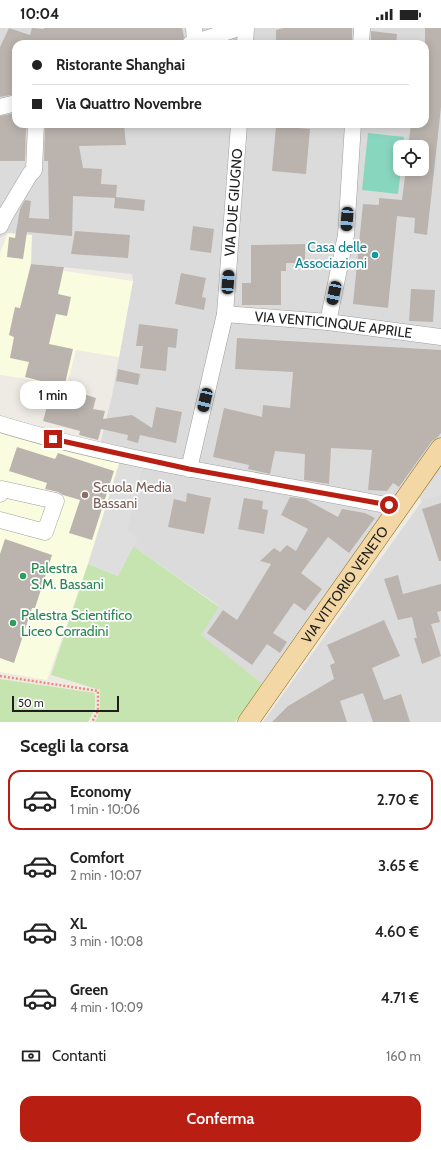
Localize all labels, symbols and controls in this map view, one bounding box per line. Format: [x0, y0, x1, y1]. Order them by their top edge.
text: 10:04 [20, 5, 59, 23]
text: Ristorante Shanghai [56, 56, 185, 74]
text: Via Quattro Novembre [56, 95, 202, 113]
map controls [393, 140, 429, 176]
button: locate [393, 140, 429, 176]
street label: VIA DUE GIUGNO [220, 148, 246, 257]
car [340, 207, 354, 231]
place label: Casa delle Associazioni [295, 238, 367, 272]
marker: Casa delle Associazioni [370, 250, 380, 260]
car [221, 270, 235, 294]
car [326, 280, 342, 306]
street label: VIA VENTICINQUE APRILE [254, 307, 414, 342]
callout: 1 min [20, 381, 86, 409]
text: 1 min [38, 387, 68, 403]
car [196, 387, 214, 413]
route end [44, 430, 62, 448]
place label: Scuola Media Bassani [93, 478, 172, 512]
marker: Scuola Media Bassani [80, 490, 90, 500]
route start [380, 496, 398, 514]
street label: VIA VITTORIO VENETO [297, 522, 392, 647]
place label: Palestra S.M. Bassani [31, 559, 104, 593]
marker: Palestra S.M. Bassani [18, 571, 28, 581]
place label: Palestra Scientifico Liceo Corradini [21, 606, 133, 640]
marker: Palestra Scientifico Liceo Corradini [8, 618, 18, 628]
scale bar [12, 694, 119, 713]
text: 50 m [18, 696, 44, 710]
text: Scegli la corsa [20, 735, 129, 757]
icon: car [22, 782, 58, 818]
text: Economy [70, 783, 131, 801]
text: 2.70 € [377, 791, 419, 809]
text: 1 min · 10:06 [70, 801, 140, 817]
icon: car [22, 848, 58, 884]
text: Comfort [70, 849, 124, 867]
text: 3.65 € [378, 857, 419, 875]
text: 2 min · 10:07 [70, 867, 142, 883]
icon: car [22, 914, 58, 950]
text: XL [70, 915, 87, 933]
text: 4.60 € [375, 923, 419, 941]
text: 3 min · 10:08 [70, 933, 143, 949]
icon: car [22, 980, 58, 1016]
text: Green [70, 981, 108, 999]
text: 4.71 € [381, 989, 419, 1007]
text: 4 min · 10:09 [70, 999, 143, 1015]
icon: cash [20, 1045, 42, 1067]
text: Contanti [52, 1047, 106, 1065]
text: 160 m [386, 1048, 421, 1064]
button: Conferma [20, 1096, 421, 1142]

